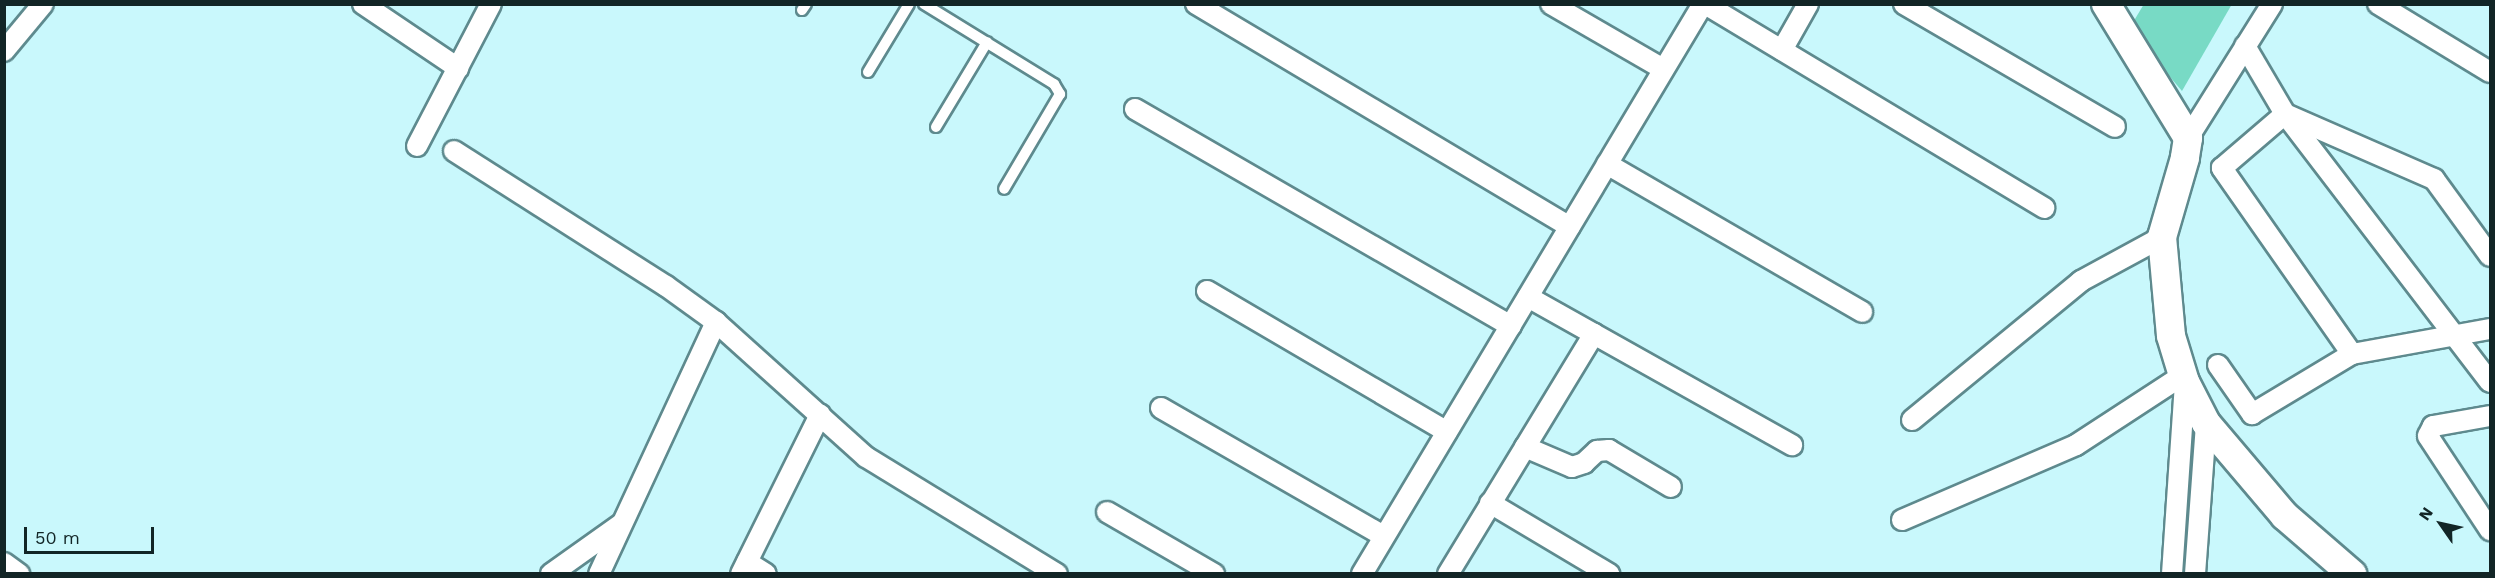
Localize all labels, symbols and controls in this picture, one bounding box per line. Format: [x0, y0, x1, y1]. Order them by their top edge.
north arrow [2411, 494, 2471, 554]
text: N [2414, 503, 2437, 524]
scale bar [27, 515, 158, 553]
text: 50 m [35, 527, 80, 548]

